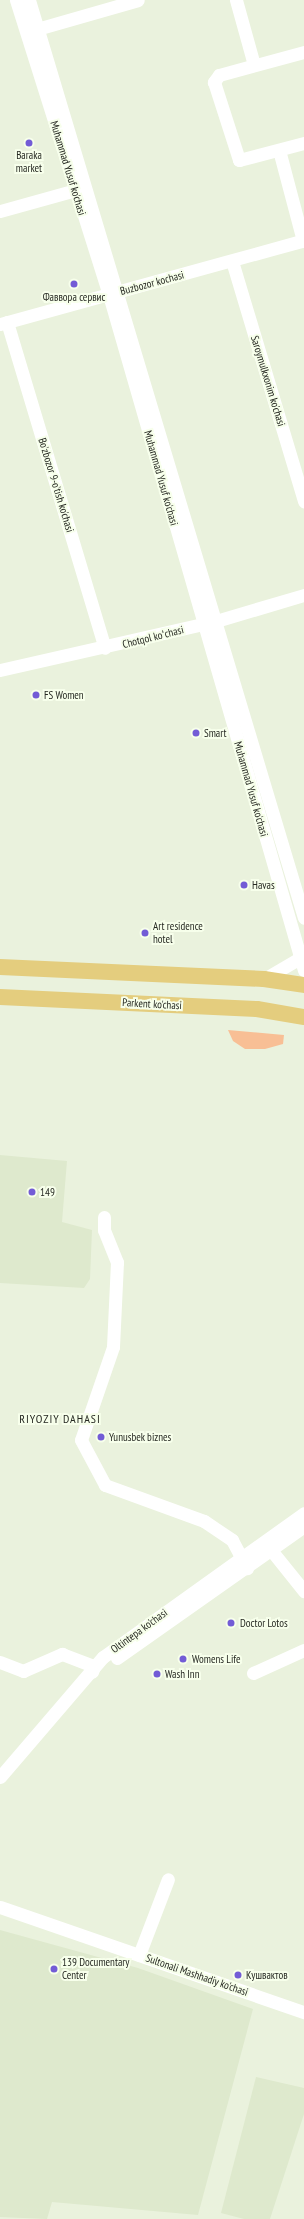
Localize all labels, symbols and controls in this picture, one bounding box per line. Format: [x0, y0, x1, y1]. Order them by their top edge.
street label: Muhammad Yusuf ko'chasi [47, 119, 89, 217]
marker: Baraka market [24, 138, 34, 148]
place label: Baraka market [16, 149, 42, 175]
street label: Buzbozor kochasi [119, 268, 185, 298]
marker: Фаввора сервис [69, 279, 79, 289]
place label: Фаввора сервис [43, 290, 105, 304]
street label: Saroymulkxonim ko'chasi [248, 334, 288, 428]
street label: Muhammad Yusuf ko'chasi [141, 429, 181, 527]
street label: Bo'zbozor 9-o'tish ko'chasi [35, 436, 77, 534]
street label: Chotqol koʻchasi [121, 623, 185, 651]
place label: FS Women [44, 688, 84, 702]
marker: FS Women [31, 690, 41, 700]
place label: Smart [204, 726, 227, 740]
marker: Smart [191, 728, 201, 738]
street label: Muhammad Yusuf ko'chasi [231, 740, 271, 838]
place label: Havas [252, 878, 275, 892]
marker: Havas [239, 880, 249, 890]
place label: Art residence hotel [153, 920, 203, 946]
marker: Art residence hotel [140, 928, 150, 938]
street label: Parkent ko'chasi [122, 996, 182, 1012]
place label: 149 [40, 1185, 55, 1199]
marker: 149 [27, 1187, 37, 1197]
district label: RIYOZIY DAHASI [19, 1412, 101, 1426]
place label: Yunusbek biznes [109, 1430, 172, 1444]
marker: Yunusbek biznes [96, 1432, 106, 1442]
street label: Oltintepa ko'chasi [108, 1606, 170, 1656]
place label: Doctor Lotos [240, 1616, 288, 1630]
marker: Doctor Lotos [225, 1617, 237, 1629]
place label: Womens Life [192, 1652, 241, 1666]
marker: Womens Life [177, 1653, 189, 1665]
place label: Wash Inn [165, 1667, 200, 1681]
marker: Wash Inn [152, 1669, 162, 1679]
street label: Sultonali Mashhadiy ko'chasi [144, 1951, 250, 1999]
place label: 139 Documentary Center [62, 1956, 130, 1982]
marker: 139 Documentary Center [49, 1964, 59, 1974]
place label: Кушвактов [246, 1968, 288, 1982]
marker: Кушвактов [233, 1970, 243, 1980]

